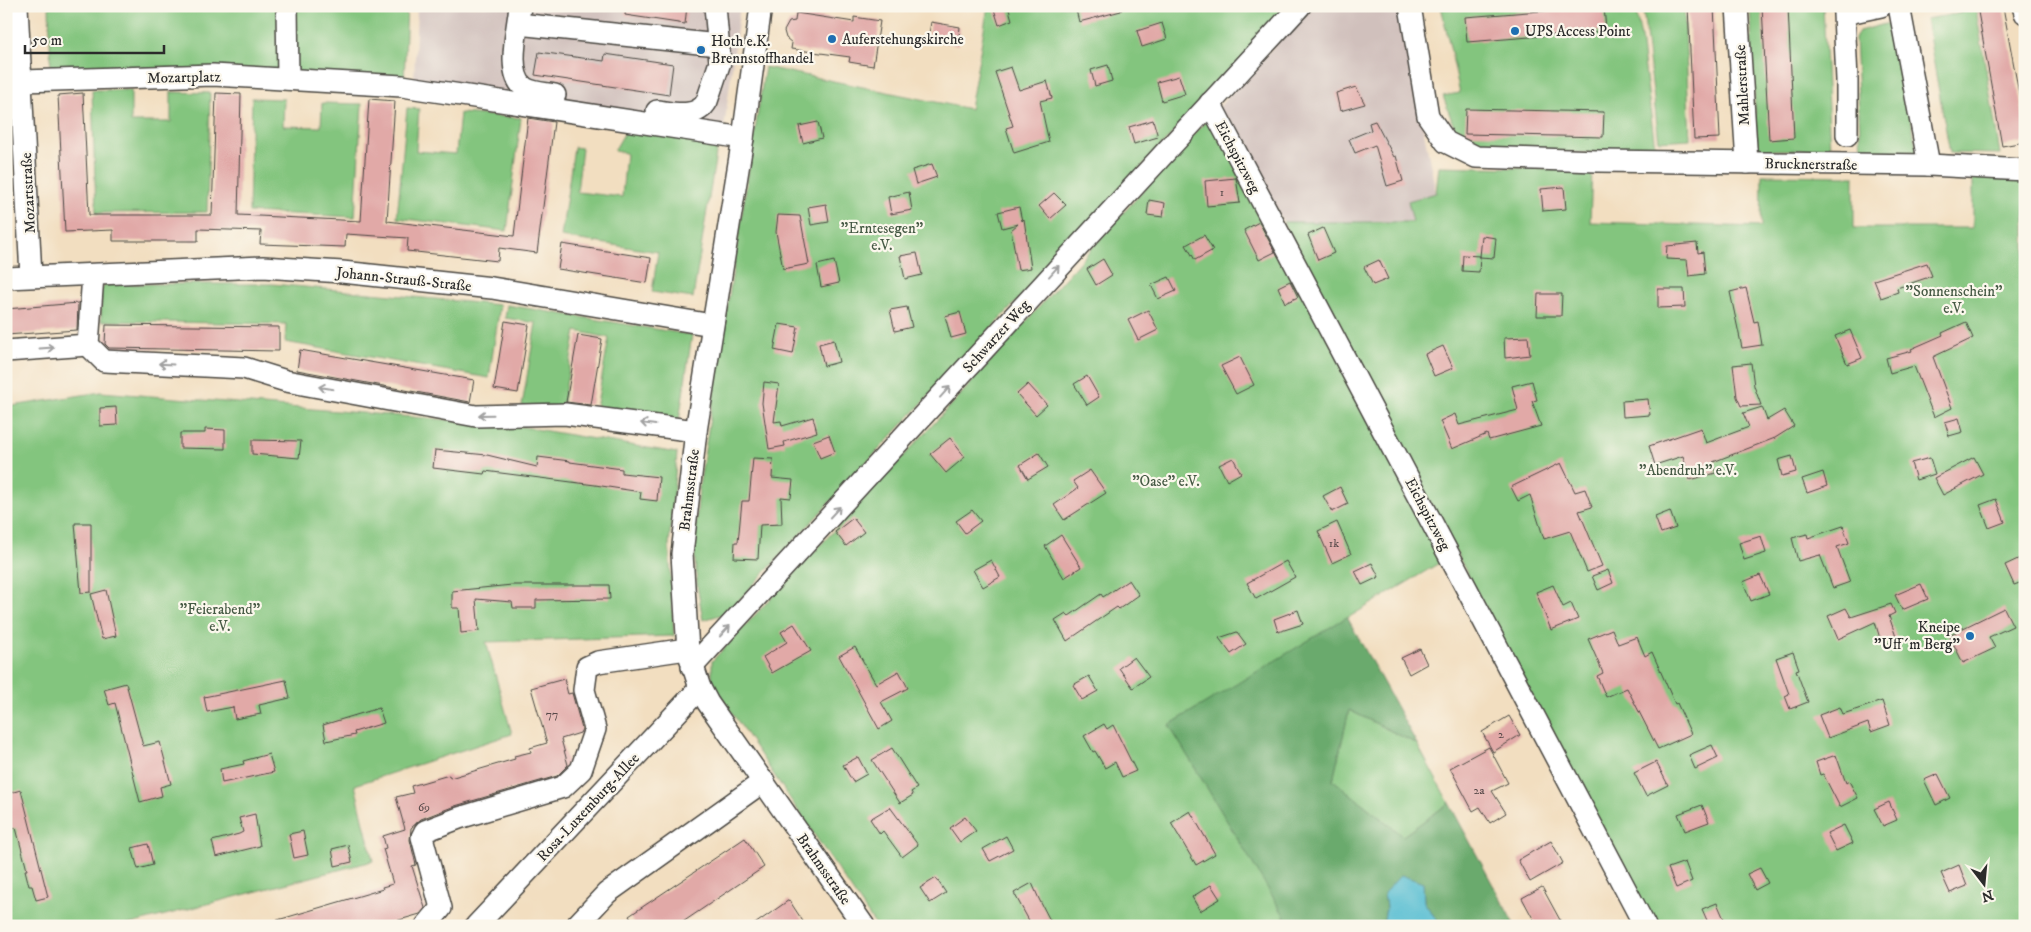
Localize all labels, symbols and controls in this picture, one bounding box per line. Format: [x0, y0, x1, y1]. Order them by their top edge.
scale bar [25, 22, 164, 54]
place label: UPS Access Point [1525, 22, 1631, 41]
marker: UPS Access Point [1509, 25, 1521, 37]
place label: Auferstehungskirche [842, 30, 964, 49]
text: 50 m [32, 31, 62, 50]
place label: Hoth e.K. Brennstoffhandel [711, 32, 814, 68]
marker: Auferstehungskirche [826, 33, 838, 45]
marker: Hoth e.K. Brennstoffhandel [695, 44, 707, 56]
street label: Mahlerstraße [1731, 44, 1754, 126]
street label: Mozartplatz [147, 67, 222, 88]
street label: Eichspitzweg [1210, 118, 1265, 197]
street label: Mozartstraße [17, 152, 40, 234]
street label: Brucknerstraße [1764, 154, 1858, 175]
house number: 1 [1220, 185, 1224, 200]
park label: "Erntesegen" e.V. [841, 219, 923, 255]
street label: Johann-Strauß-Straße [333, 263, 472, 296]
one-way arrow [1048, 265, 1060, 278]
park label: "Sonnenschein" e.V. [1906, 282, 2002, 318]
street label: Schwarzer Weg [959, 295, 1035, 377]
one-way arrow [39, 344, 55, 353]
one-way arrow [158, 359, 174, 368]
one-way arrow [318, 383, 334, 393]
one-way arrow [940, 386, 951, 399]
one-way arrow [478, 411, 494, 420]
one-way arrow [640, 419, 656, 429]
street label: Brahmsstraße [675, 448, 704, 532]
park label: "Abendruh" e.V. [1639, 461, 1737, 480]
park label: "Oase" e.V. [1132, 472, 1200, 491]
street label: Eichspitzweg [1400, 475, 1455, 554]
one-way arrow [830, 505, 841, 518]
house number: 1k [1329, 536, 1339, 551]
park label: "Feierabend" e.V. [180, 600, 260, 636]
place label: Kneipe "Uff´m Berg" [1874, 618, 1960, 654]
one-way arrow [719, 624, 731, 637]
marker: Kneipe "Uff´m Berg" [1964, 630, 1976, 642]
house number: 77 [546, 707, 558, 722]
house number: 2 [1498, 727, 1504, 742]
street label: Rosa-Luxemburg-Allee [533, 749, 644, 866]
house number: 2a [1474, 783, 1485, 798]
house number: 69 [418, 800, 430, 815]
street label: Brahmsstraße [792, 830, 855, 909]
north arrow [1958, 860, 2008, 910]
text: N [1979, 885, 1995, 906]

